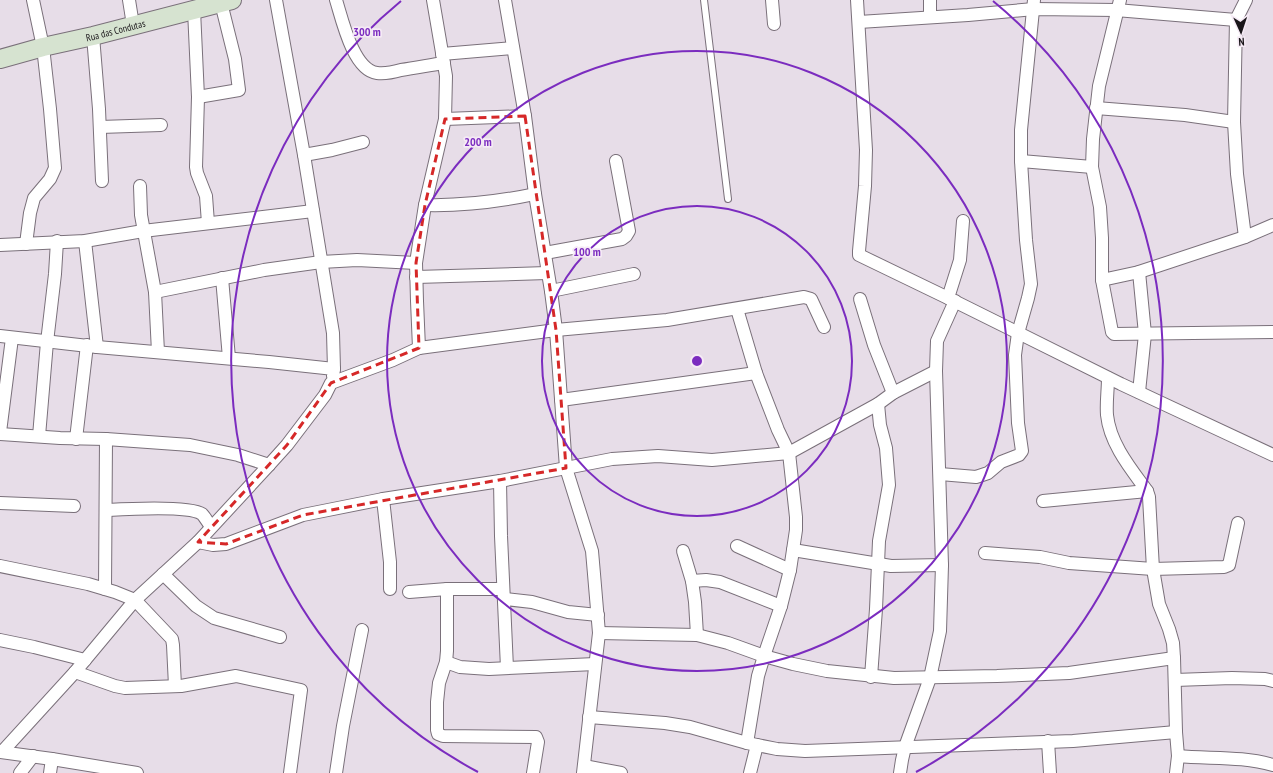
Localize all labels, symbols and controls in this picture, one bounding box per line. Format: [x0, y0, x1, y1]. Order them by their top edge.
north arrow [1221, 12, 1261, 52]
street label: Rua das Condutas [84, 16, 147, 44]
text: 300 m [353, 24, 381, 39]
text: N [1238, 35, 1245, 49]
text: 200 m [464, 134, 492, 149]
text: 100 m [573, 244, 601, 259]
centre of rings [690, 354, 704, 368]

